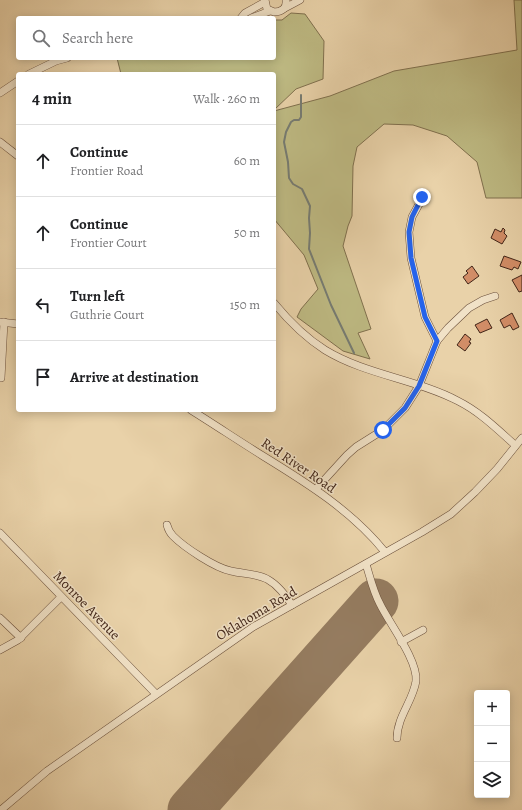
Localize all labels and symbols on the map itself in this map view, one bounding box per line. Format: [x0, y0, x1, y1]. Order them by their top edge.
route end [413, 188, 431, 206]
route start [374, 421, 392, 439]
street label: Red River Road [258, 433, 340, 498]
street label: Monroe Avenue [49, 567, 124, 644]
street label: Oklahoma Road [212, 582, 301, 645]

